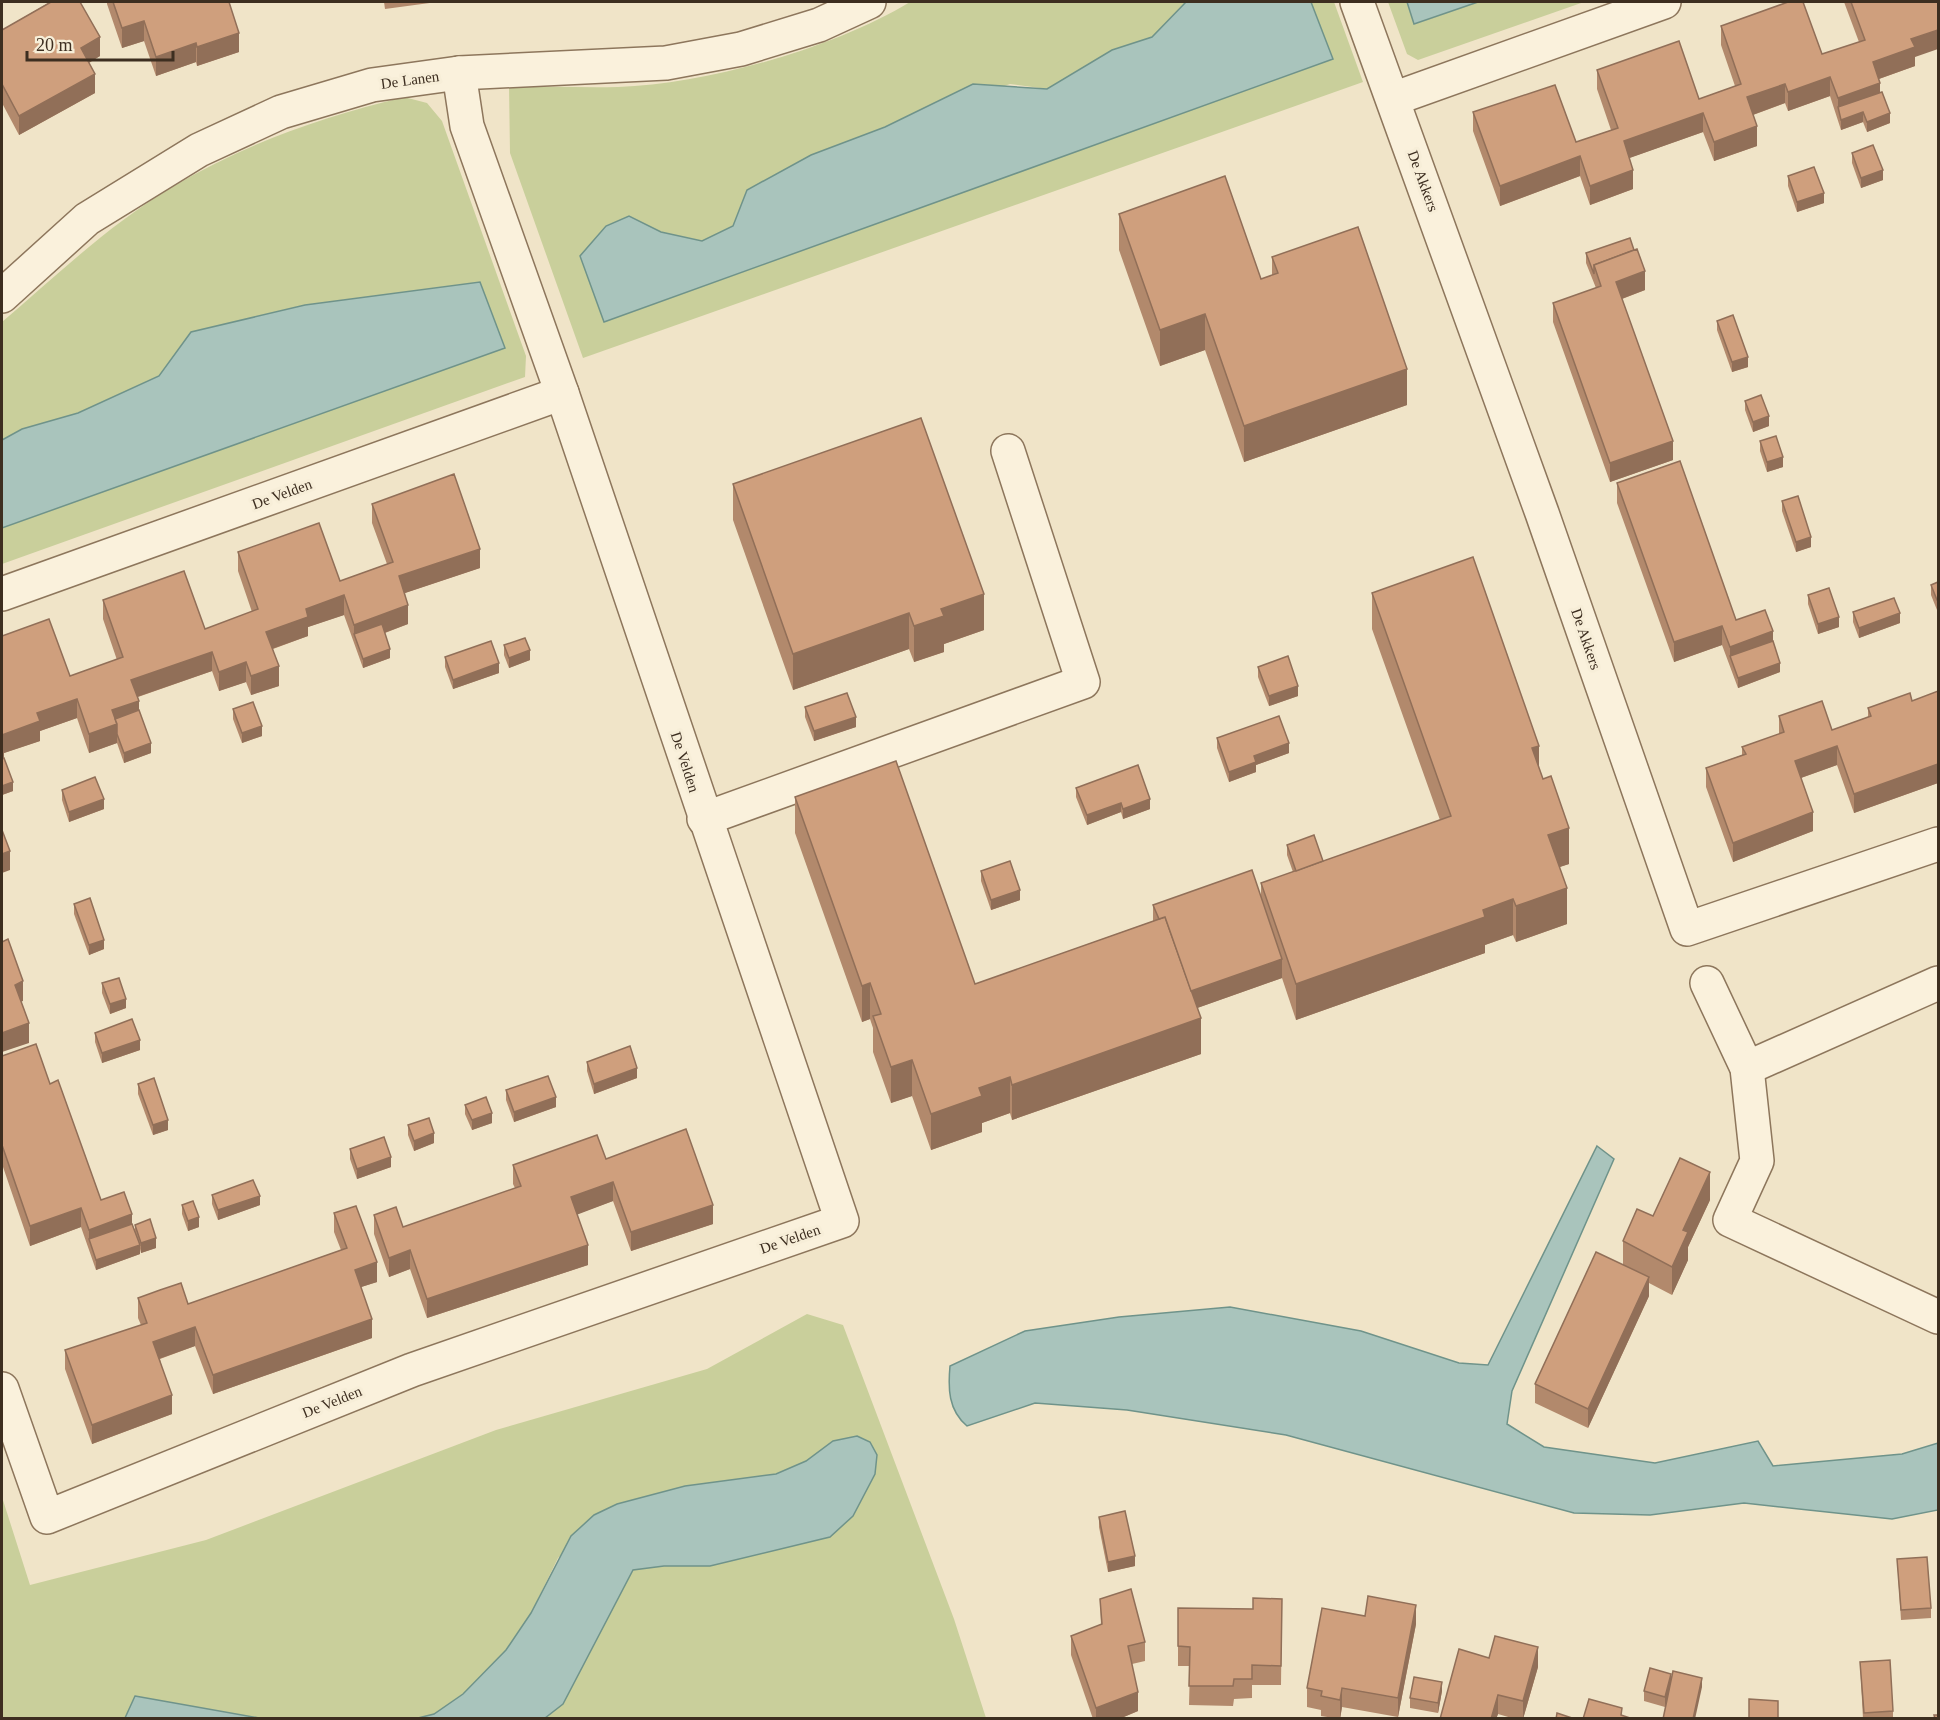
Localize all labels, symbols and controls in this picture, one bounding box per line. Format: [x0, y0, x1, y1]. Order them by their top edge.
scale bar [27, 24, 172, 62]
text: 20 m [36, 35, 73, 55]
street label: De Lanen [380, 68, 441, 92]
street label: De Akkers [1405, 148, 1441, 214]
street label: De Velden [250, 476, 315, 512]
street label: De Akkers [1568, 606, 1604, 672]
street label: De Velden [668, 730, 702, 795]
street label: De Velden [758, 1221, 823, 1257]
street label: De Velden [300, 1383, 364, 1421]

